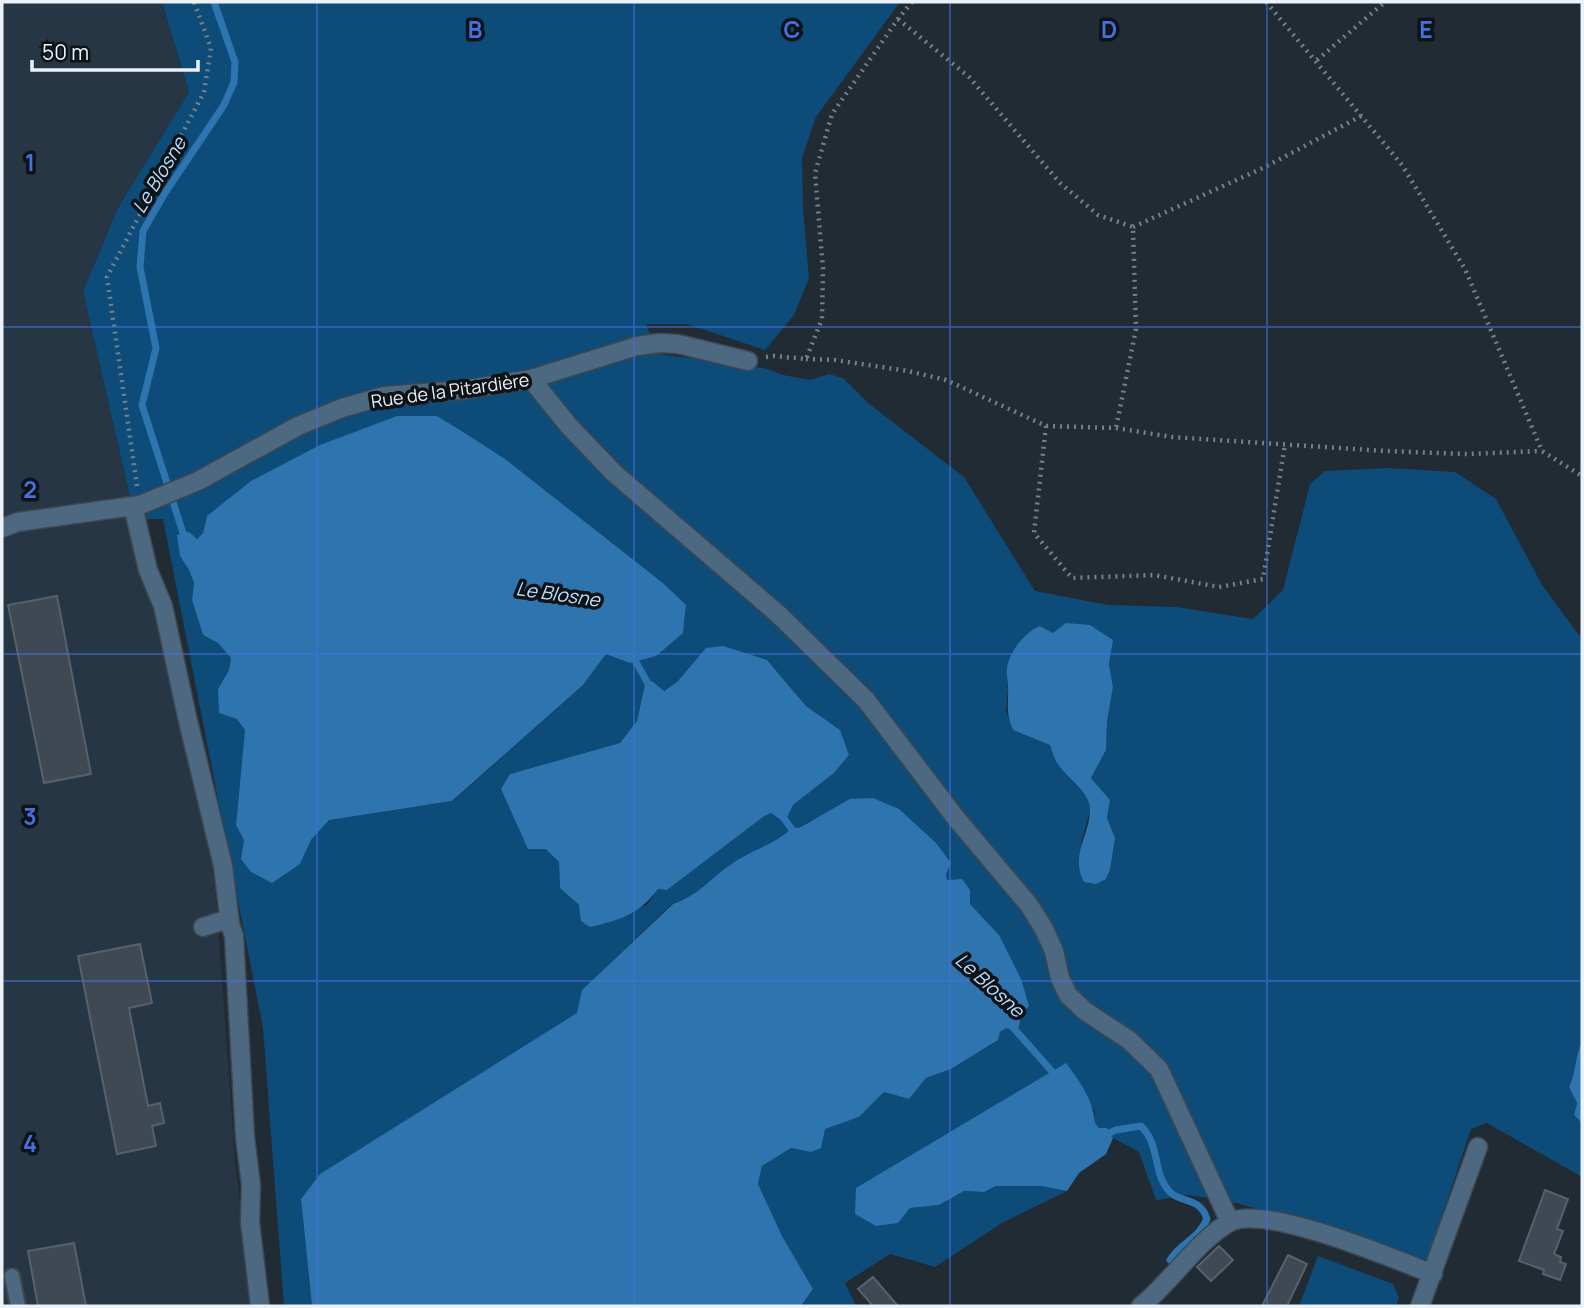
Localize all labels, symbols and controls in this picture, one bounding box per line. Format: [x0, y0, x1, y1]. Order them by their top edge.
text: B [468, 13, 482, 45]
text: C [784, 13, 801, 45]
text: D [1101, 13, 1117, 45]
text: E [1419, 13, 1433, 45]
scale bar [32, 28, 198, 72]
text: 50 m [42, 38, 89, 66]
water label: Le Blosne [126, 131, 193, 218]
text: 1 [25, 146, 35, 178]
street label: Rue de la Pitardière [369, 367, 531, 413]
text: 2 [23, 473, 37, 505]
water label: Le Blosne [515, 575, 603, 613]
text: 3 [23, 800, 37, 832]
water label: Le Blosne [950, 947, 1031, 1024]
text: 4 [23, 1127, 37, 1159]

